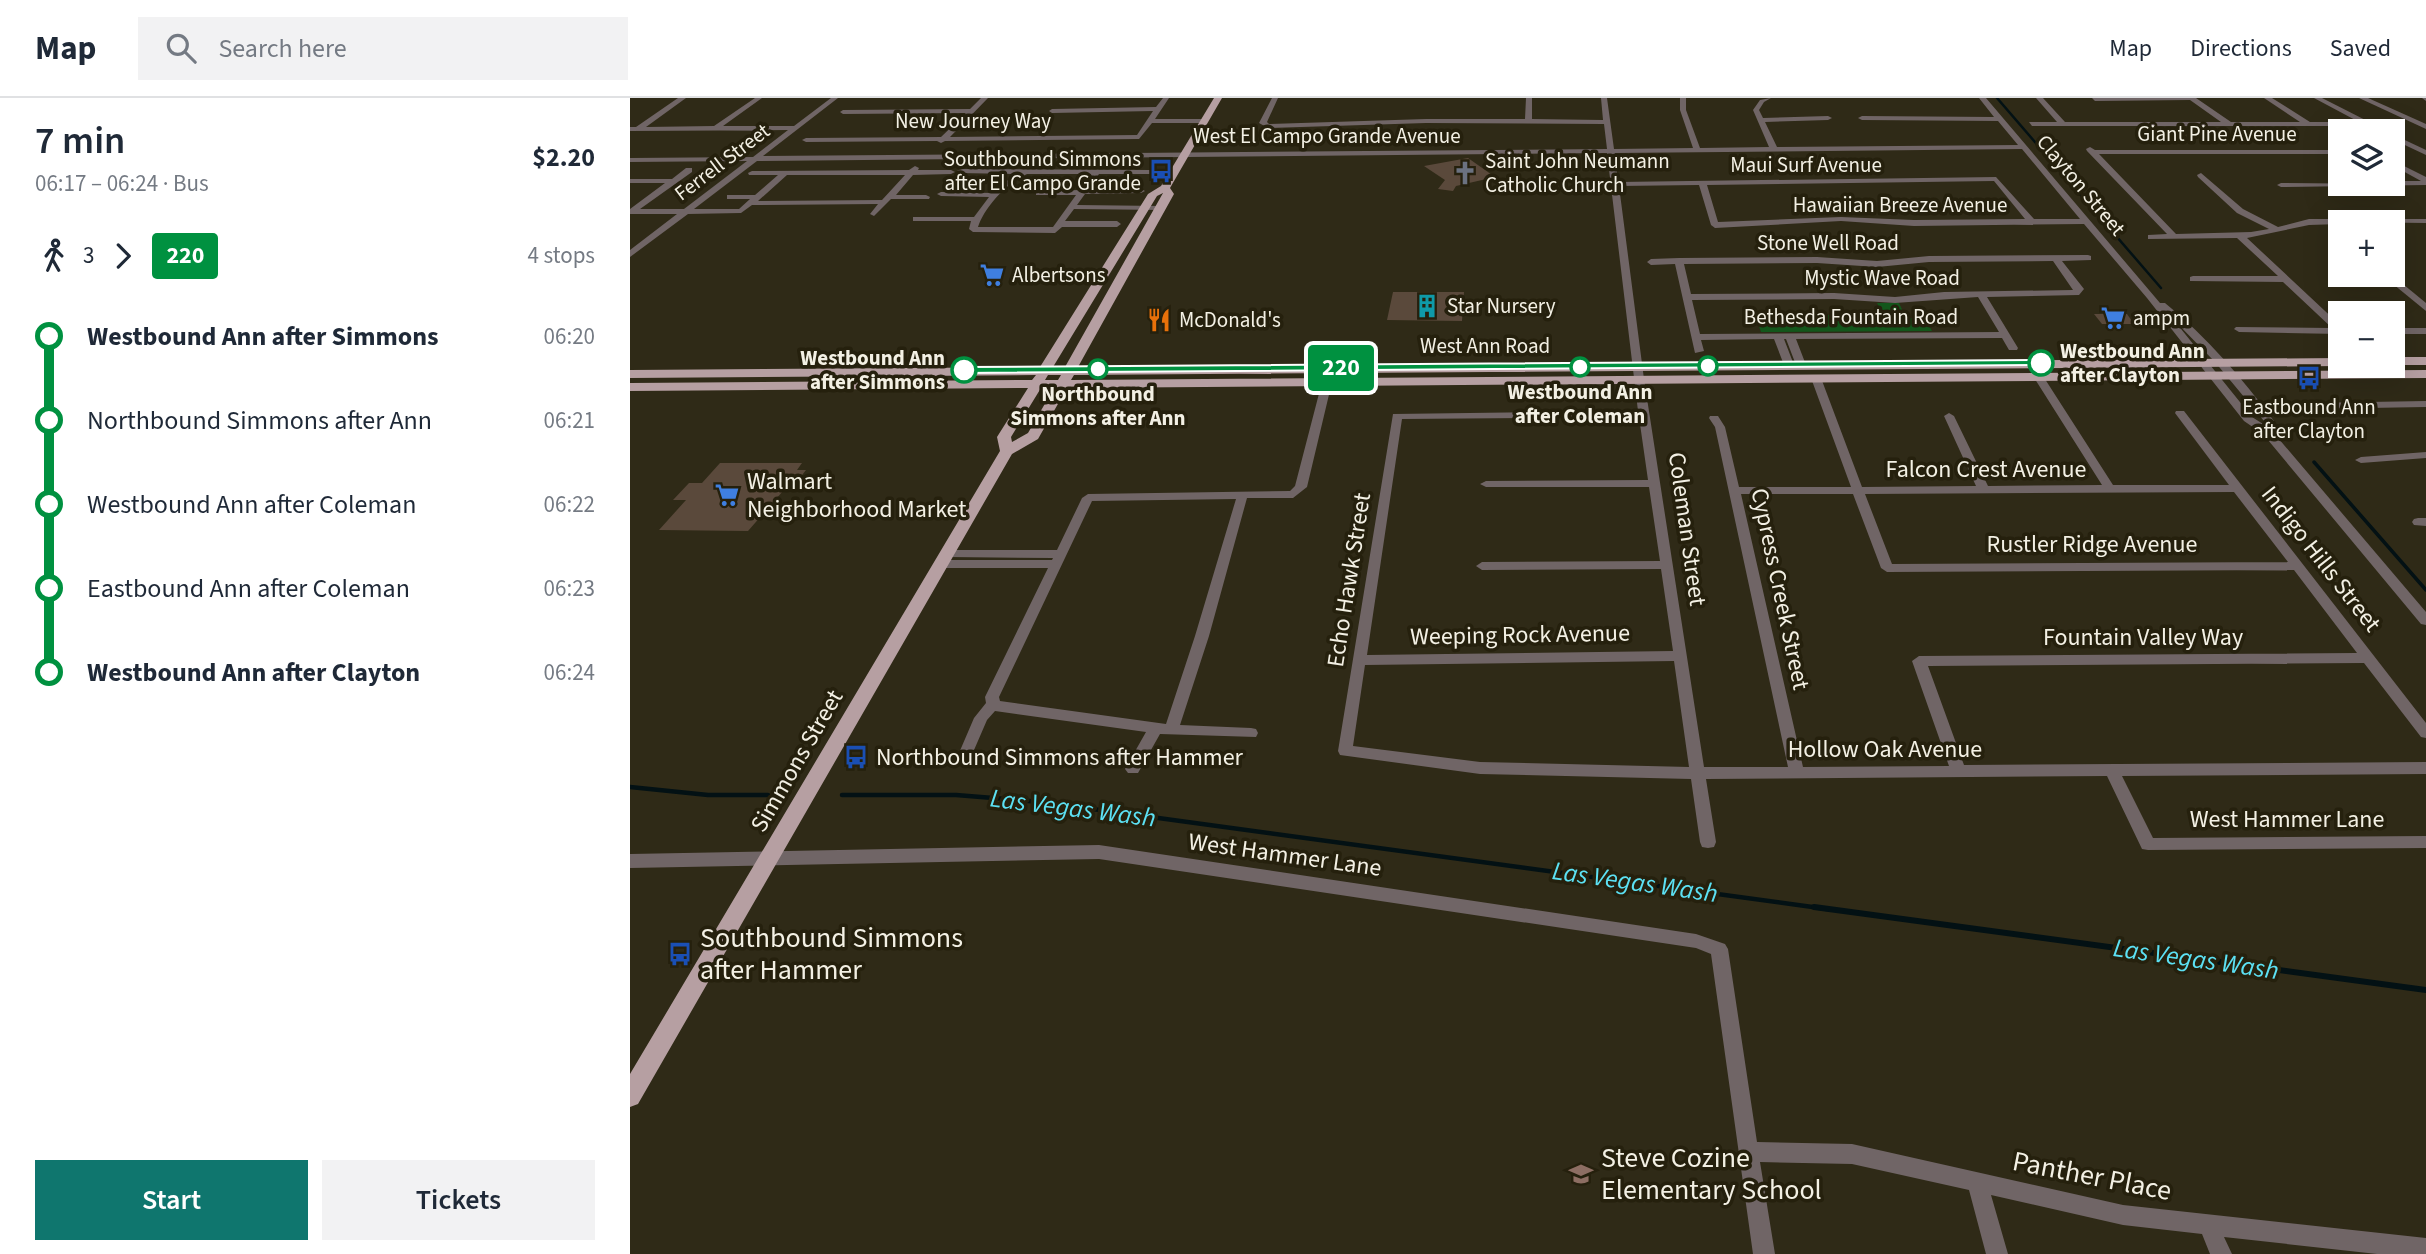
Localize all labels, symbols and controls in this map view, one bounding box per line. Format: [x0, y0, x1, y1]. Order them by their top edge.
search box [138, 17, 628, 80]
text: Map [35, 25, 96, 72]
icon: search [162, 29, 200, 67]
text: Search here [218, 30, 347, 67]
text: Map [2109, 31, 2152, 66]
text: Directions [2190, 31, 2292, 66]
text: Saved [2330, 31, 2391, 66]
street label: New Journey Way [895, 106, 1051, 136]
text: 7 min [35, 114, 125, 168]
street label: Ferrell Street [668, 116, 776, 208]
street label: Giant Pine Avenue [2137, 119, 2297, 149]
map controls [2328, 119, 2405, 378]
button: layers [2328, 119, 2405, 196]
street label: West El Campo Grande Avenue [1193, 121, 1461, 151]
street label: Clayton Street [2030, 128, 2132, 242]
text: $2.20 [532, 139, 595, 176]
place label: Southbound Simmons after El Campo Grande [944, 144, 1141, 198]
place label: Saint John Neumann Catholic Church [1485, 146, 1670, 200]
street label: Maui Surf Avenue [1730, 150, 1882, 180]
bus stop icon: Southbound Simmons after El Campo Grande [1147, 157, 1175, 185]
church icon: Saint John Neumann Catholic Church [1451, 159, 1479, 187]
text: 06:17 – 06:24 · Bus [35, 167, 209, 200]
street label: Hawaiian Breeze Avenue [1793, 190, 2007, 220]
button: + [2328, 210, 2405, 287]
street label: Stone Well Road [1757, 228, 1899, 258]
icon: walk [35, 237, 73, 275]
icon: forward [104, 237, 142, 275]
text: 220 [166, 238, 204, 273]
text: 3 [83, 239, 94, 272]
text: 4 stops [528, 239, 595, 272]
place label: Albertsons [1012, 260, 1106, 290]
supermarket icon: Albertsons [978, 261, 1006, 289]
street label: Mystic Wave Road [1804, 263, 1960, 293]
place label: Star Nursery [1447, 291, 1556, 321]
building icon: Star Nursery [1413, 292, 1441, 320]
button: − [2328, 301, 2405, 378]
street label: Bethesda Fountain Road [1744, 302, 1958, 332]
place label: ampm [2133, 303, 2190, 333]
supermarket icon: ampm [2099, 304, 2127, 332]
place label: McDonald's [1179, 305, 1281, 335]
restaurant icon: McDonald's [1145, 306, 1173, 334]
text: Westbound Ann after Simmons [87, 318, 439, 355]
text: 06:20 [544, 320, 595, 353]
street label: West Ann Road [1420, 331, 1550, 361]
place label: Westbound Ann after Clayton [2060, 336, 2205, 390]
place label: Westbound Ann after Simmons [800, 343, 945, 397]
line badge: 220 [1301, 345, 1381, 391]
text: 220 [1322, 350, 1360, 385]
marker: Westbound Ann after Clayton [2028, 350, 2054, 376]
unlabelled marker [1698, 356, 1718, 376]
marker: Westbound Ann after Simmons [951, 357, 977, 383]
marker: Westbound Ann after Coleman [1570, 357, 1590, 377]
marker: Northbound Simmons after Ann [1088, 359, 1108, 379]
bus stop icon: Eastbound Ann after Clayton [2295, 364, 2323, 392]
place label: Westbound Ann after Coleman [1508, 377, 1652, 431]
place label: Northbound Simmons after Ann [1010, 379, 1186, 433]
place label: Eastbound Ann after Clayton [2242, 392, 2376, 446]
text: Northbound Simmons after Ann [87, 402, 432, 439]
text: 06:21 [544, 404, 595, 437]
street label: Coleman Street [1659, 450, 1715, 608]
street label: Falcon Crest Avenue [1886, 452, 2086, 487]
place label: Walmart Neighborhood Market [747, 464, 966, 527]
street label: Indigo Hills Street [2253, 478, 2389, 640]
supermarket icon: Walmart Neighborhood Market [713, 481, 741, 509]
street label: Cypress Creek Street [1742, 485, 1818, 693]
text: Westbound Ann after Coleman [87, 486, 416, 523]
text: 06:22 [544, 488, 595, 521]
street label: Echo Hawk Street [1318, 490, 1380, 670]
street label: Rustler Ridge Avenue [1987, 527, 2197, 562]
text: Eastbound Ann after Coleman [87, 570, 410, 607]
text: 06:23 [544, 572, 595, 605]
street label: Weeping Rock Avenue [1410, 616, 1630, 654]
street label: Fountain Valley Way [2043, 620, 2243, 655]
text: Westbound Ann after Clayton [87, 654, 420, 691]
text: 06:24 [544, 656, 595, 689]
street label: Simmons Street [742, 683, 852, 839]
street label: Hollow Oak Avenue [1788, 732, 1982, 767]
place label: Northbound Simmons after Hammer [876, 740, 1244, 775]
bus stop icon: Northbound Simmons after Hammer [842, 743, 870, 771]
water label: Las Vegas Wash [988, 779, 1158, 837]
street label: West Hammer Lane [2190, 802, 2384, 837]
street label: West Hammer Lane [1186, 824, 1384, 886]
water label: Las Vegas Wash [1550, 852, 1720, 912]
place label: Southbound Simmons after Hammer [700, 918, 963, 990]
water label: Las Vegas Wash [2111, 929, 2281, 989]
bus stop icon: Southbound Simmons after Hammer [666, 940, 694, 968]
place label: Steve Cozine Elementary School [1601, 1138, 1822, 1210]
street label: Panther Place [2009, 1141, 2175, 1211]
button: Start [35, 1160, 308, 1240]
button: Tickets [322, 1160, 595, 1240]
school or university icon: Steve Cozine Elementary School [1567, 1160, 1595, 1188]

